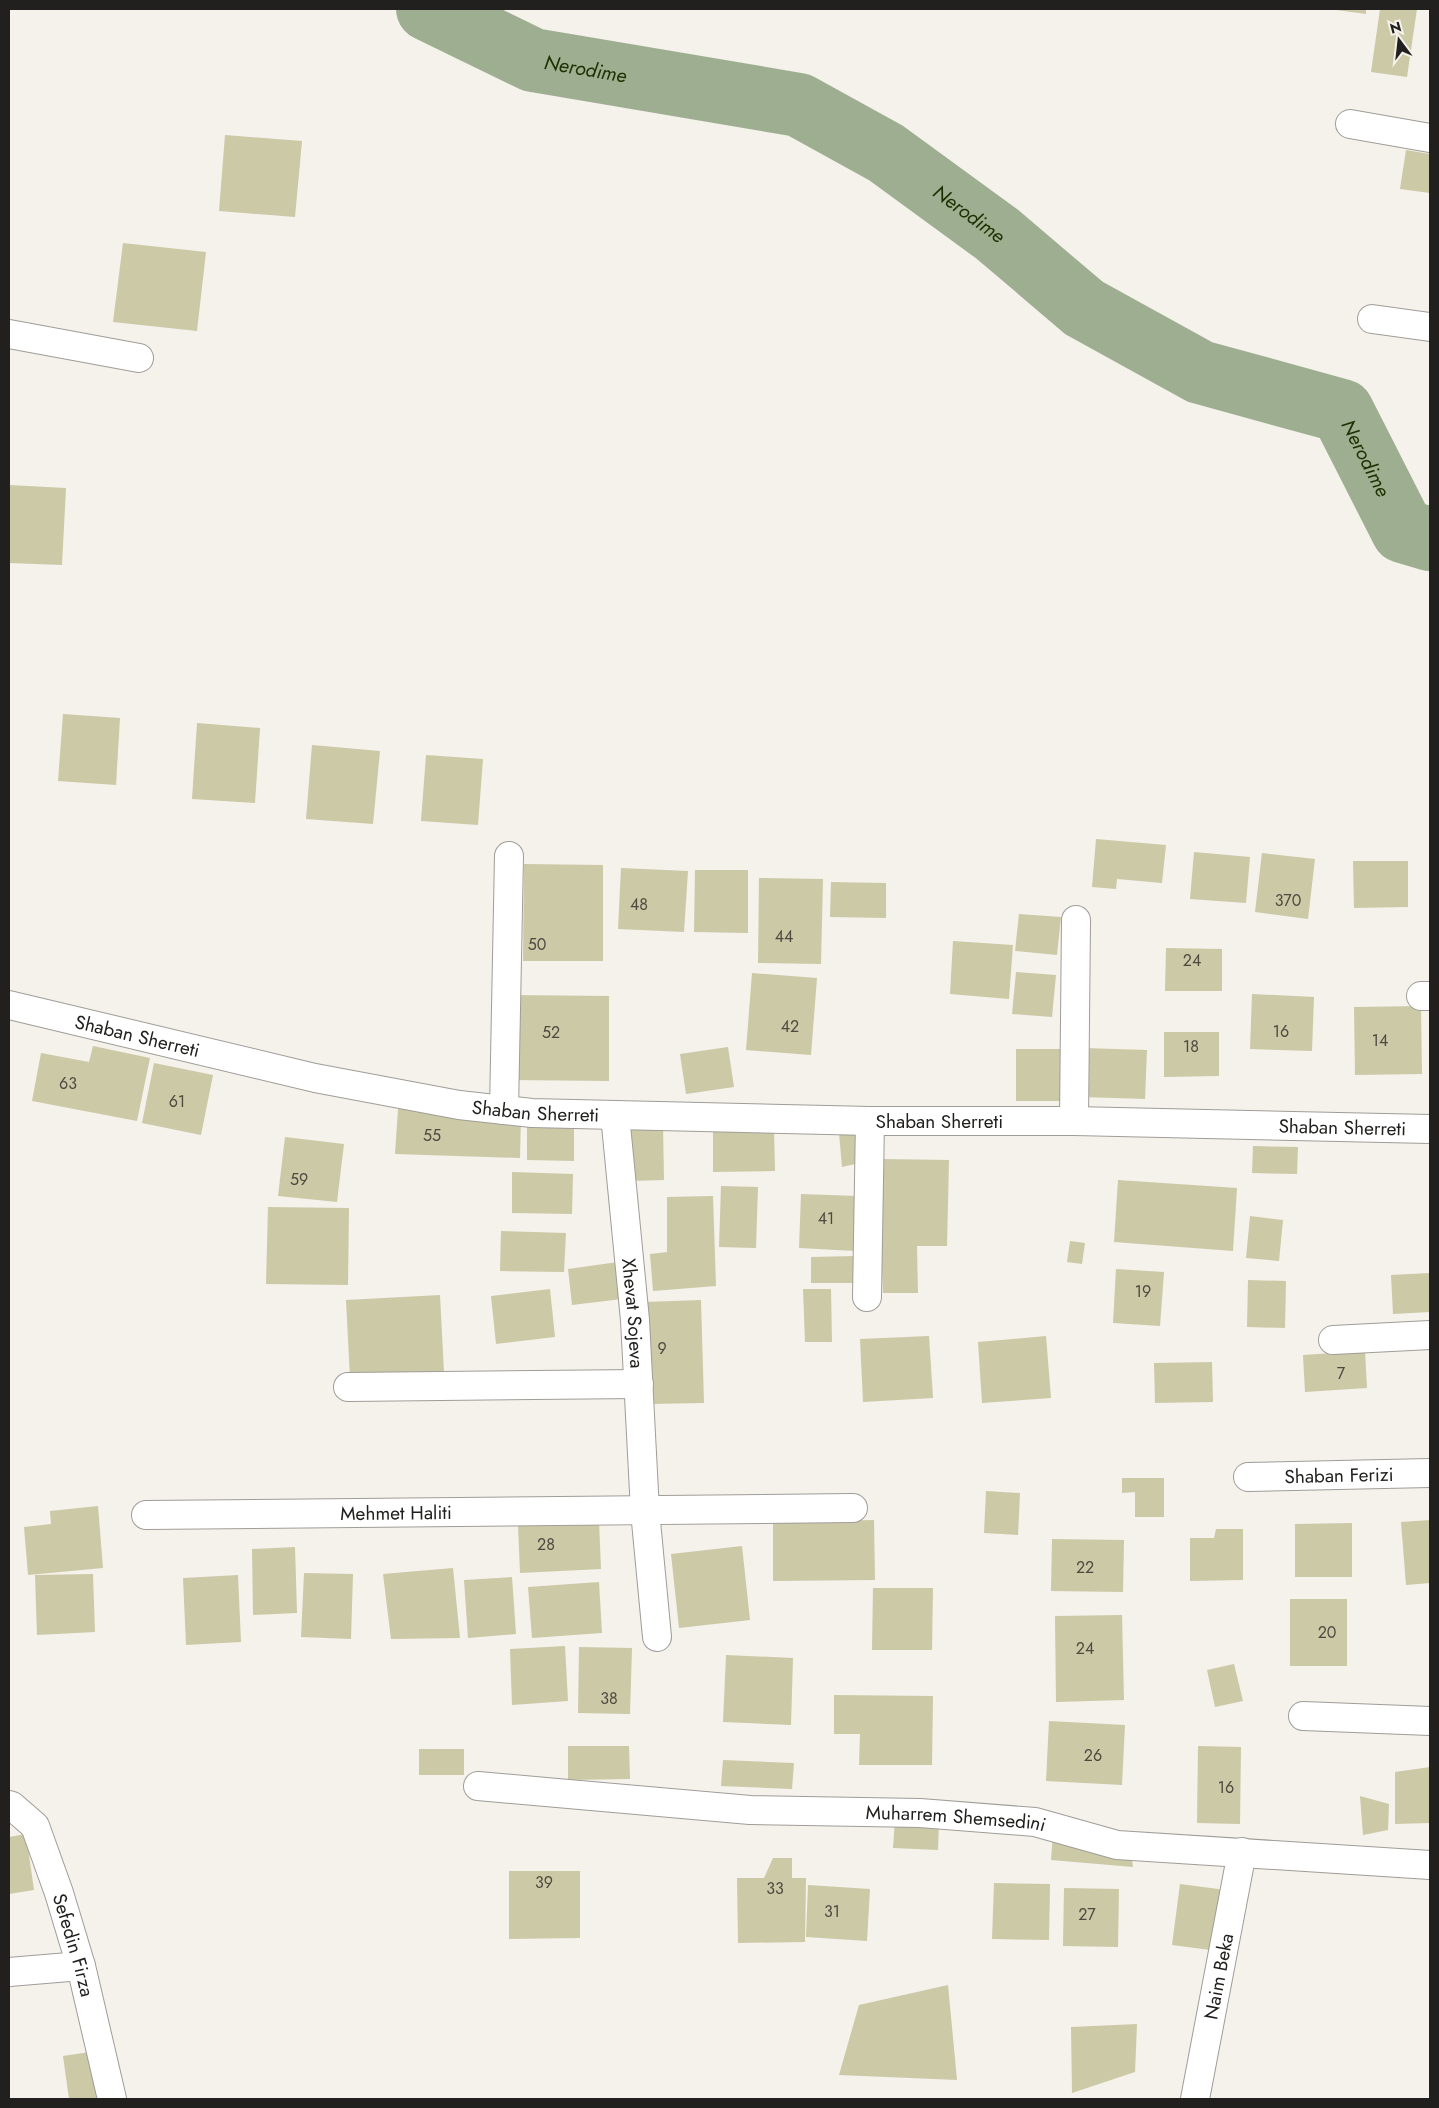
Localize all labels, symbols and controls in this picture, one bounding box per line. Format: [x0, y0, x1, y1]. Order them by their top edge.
north arrow [1374, 15, 1424, 65]
text: N [1388, 16, 1404, 39]
water label: Nerodime [542, 48, 629, 90]
water label: Nerodime [927, 178, 1012, 250]
water label: Nerodime [1334, 414, 1398, 502]
house number: 370 [1275, 889, 1301, 912]
house number: 48 [630, 893, 648, 916]
house number: 44 [775, 925, 793, 948]
house number: 50 [528, 933, 546, 956]
house number: 24 [1183, 949, 1201, 972]
street label: Shaban Sherreti [72, 1008, 203, 1064]
house number: 42 [781, 1015, 799, 1038]
house number: 16 [1273, 1020, 1289, 1043]
house number: 52 [542, 1021, 560, 1044]
house number: 14 [1372, 1029, 1388, 1052]
house number: 18 [1183, 1035, 1199, 1058]
house number: 63 [59, 1072, 77, 1095]
house number: 61 [169, 1090, 185, 1113]
street label: Shaban Sherreti [471, 1093, 600, 1128]
street label: Shaban Sherreti [876, 1108, 1003, 1135]
street label: Shaban Sherreti [1278, 1112, 1406, 1142]
house number: 55 [423, 1124, 441, 1147]
house number: 59 [290, 1168, 308, 1191]
house number: 41 [818, 1207, 834, 1230]
street label: Xhevat Sojeva [616, 1257, 651, 1369]
house number: 19 [1135, 1280, 1151, 1303]
house number: 9 [657, 1337, 667, 1360]
house number: 7 [1337, 1362, 1346, 1385]
street label: Shaban Ferizi [1284, 1460, 1394, 1490]
street label: Mehmet Haliti [340, 1498, 452, 1527]
house number: 28 [537, 1533, 555, 1556]
house number: 22 [1076, 1556, 1094, 1579]
house number: 20 [1318, 1621, 1336, 1644]
house number: 24 [1076, 1637, 1094, 1660]
house number: 38 [600, 1687, 618, 1710]
house number: 26 [1084, 1744, 1102, 1767]
house number: 16 [1218, 1776, 1234, 1799]
street label: Muharrem Shemsedini [865, 1799, 1049, 1838]
house number: 39 [535, 1871, 553, 1894]
house number: 33 [766, 1877, 784, 1900]
street label: Sefedin Firza [46, 1890, 101, 1999]
house number: 31 [824, 1900, 840, 1923]
house number: 27 [1078, 1903, 1096, 1926]
street label: Naim Beka [1197, 1931, 1240, 2022]

